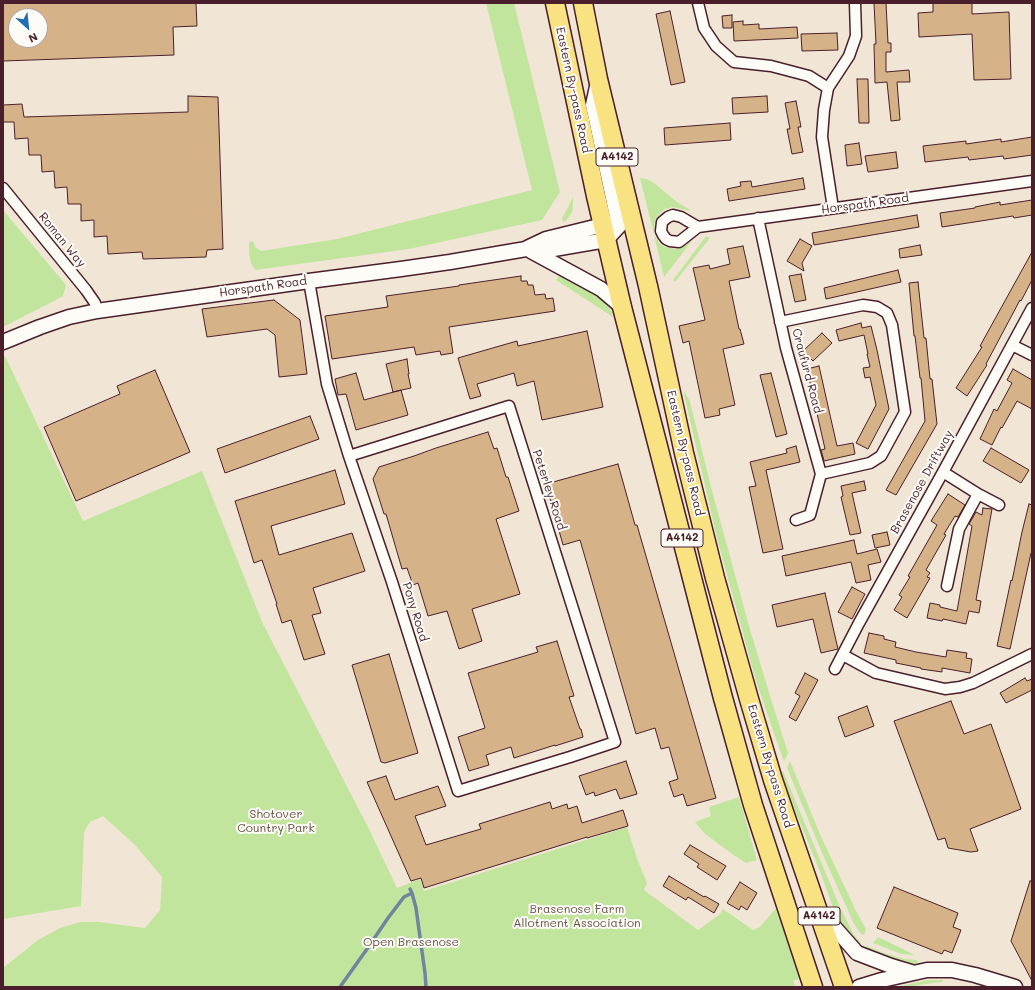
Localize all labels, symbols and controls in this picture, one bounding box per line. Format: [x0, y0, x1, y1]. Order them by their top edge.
north arrow [8, 8, 48, 48]
street label: Eastern By-pass Road [553, 26, 593, 154]
text: N [26, 30, 40, 47]
road number: A4142 [596, 148, 638, 166]
street label: Horspath Road [820, 191, 910, 217]
street label: Roman Way [35, 210, 89, 270]
street label: Horspath Road [218, 274, 308, 300]
street label: Craufurd Road [789, 327, 825, 415]
street label: Eastern By-pass Road [664, 389, 706, 517]
street label: Brasenose Driftway [888, 428, 956, 536]
street label: Peterley Road [529, 448, 569, 532]
road number: A4142 [661, 529, 703, 547]
street label: Pony Road [399, 581, 431, 643]
street label: Eastern By-pass Road [744, 702, 796, 830]
park label: Shotover Country Park [237, 807, 315, 835]
park label: Brasenose Farm Allotment Association [513, 902, 641, 930]
road number: A4142 [798, 907, 840, 925]
park label: Open Brasenose [363, 935, 459, 949]

